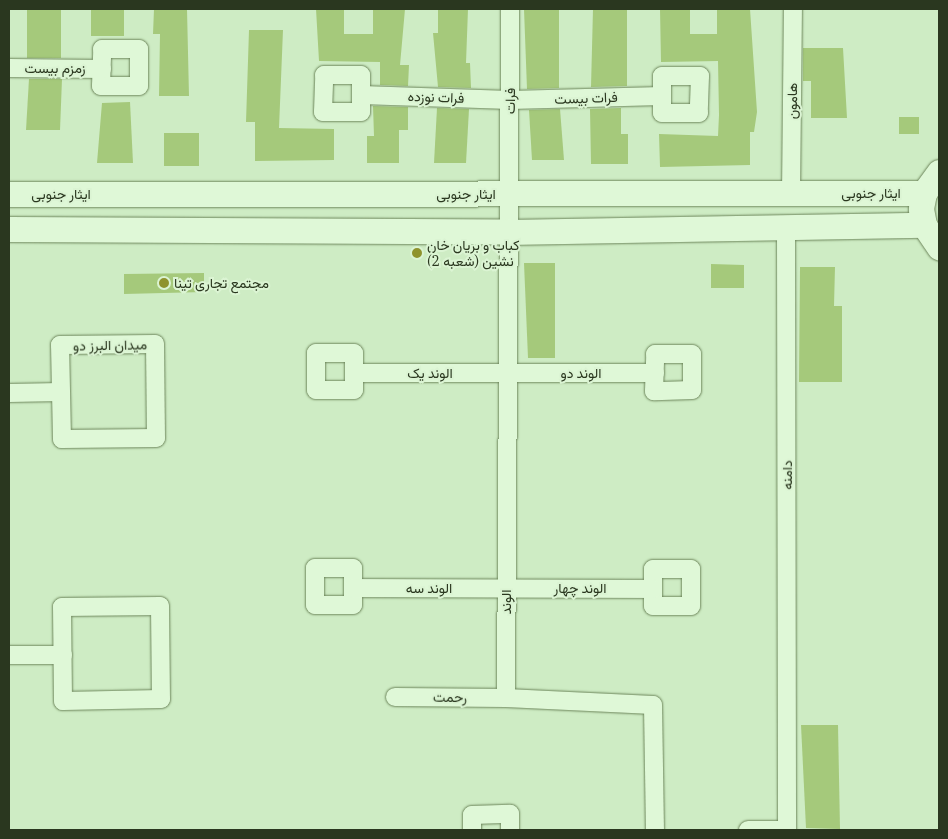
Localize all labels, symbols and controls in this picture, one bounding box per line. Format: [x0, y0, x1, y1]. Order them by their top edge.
street label: زمزم بیست [24, 60, 86, 76]
street label: هامون [783, 83, 801, 119]
street label: فرات نوزده [407, 88, 465, 106]
street label: فرات [501, 88, 519, 114]
street label: فرات بیست [554, 88, 618, 108]
street label: ایثار جنوبی [841, 185, 901, 201]
street label: ایثار جنوبی [31, 186, 91, 202]
street label: ایثار جنوبی [436, 186, 496, 202]
place label: کباب و بریان خان نشین (شعبه 2) [427, 237, 519, 270]
marker: کباب و بریان خان نشین (شعبه 2) [411, 247, 423, 259]
place label: مجتمع تجاری تینا [174, 275, 269, 291]
marker: مجتمع تجاری تینا [158, 277, 170, 289]
street label: میدان البرز دو [73, 336, 147, 354]
street label: الوند یک [407, 365, 453, 381]
street label: الوند دو [560, 365, 602, 381]
street label: دامنه [779, 460, 795, 490]
street label: الوند سه [406, 580, 452, 596]
street label: الوند چهار [554, 580, 606, 596]
street label: الوند [498, 590, 514, 614]
street label: رحمت [433, 688, 467, 706]

